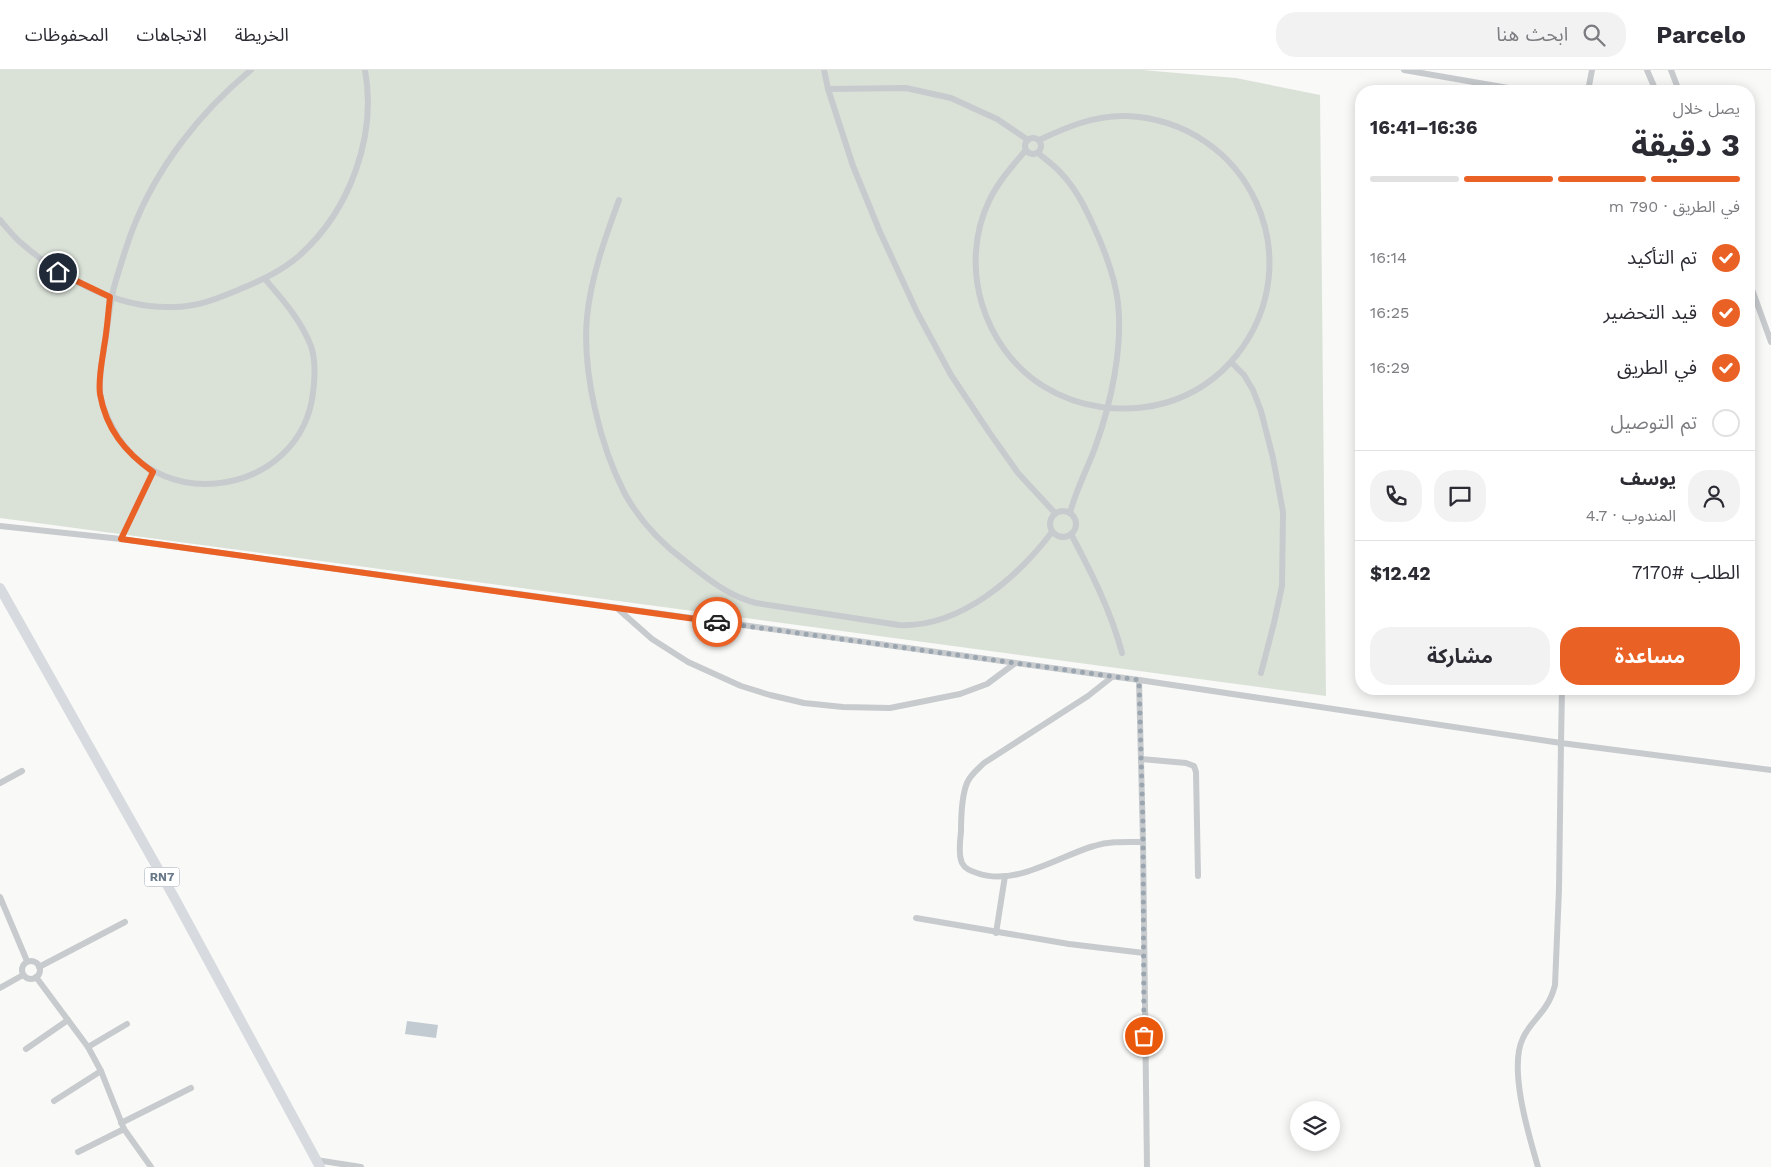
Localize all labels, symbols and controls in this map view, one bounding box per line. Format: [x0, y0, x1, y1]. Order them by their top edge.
search box [1276, 12, 1626, 57]
icon: search [1580, 21, 1608, 49]
text: Parcelo [1656, 21, 1746, 49]
text: ابحث هنا [1496, 23, 1568, 46]
text: المحفوظات [25, 24, 109, 45]
text: الاتجاهات [137, 24, 207, 45]
text: الخريطة [235, 24, 289, 45]
text: يصل خلال [1673, 99, 1740, 118]
text: 16:36–16:41 [1370, 116, 1477, 139]
text: 3 دقيقة [1631, 126, 1740, 164]
text: في الطريق · 790 m [1609, 197, 1740, 216]
icon: check [1712, 244, 1740, 272]
text: تم التأكيد [1627, 246, 1697, 269]
text: 16:14 [1370, 248, 1407, 267]
pin [37, 251, 79, 293]
icon: home [44, 258, 72, 286]
icon: check [1712, 299, 1740, 327]
text: قيد التحضير [1604, 301, 1697, 324]
text: 16:25 [1370, 303, 1409, 322]
icon: check [1712, 354, 1740, 382]
text: في الطريق [1617, 356, 1697, 379]
text: 16:29 [1370, 358, 1410, 377]
text: تم التوصيل [1611, 411, 1697, 434]
text: يوسف [1620, 467, 1676, 490]
button: phone [1370, 470, 1422, 522]
button: chat [1434, 470, 1486, 522]
button: person [1688, 470, 1740, 522]
text: المندوب · 4.7 [1586, 506, 1676, 525]
text: الطلب #7170 [1632, 561, 1740, 584]
text: $12.42 [1370, 562, 1431, 585]
courier [692, 597, 742, 647]
icon: car [703, 608, 731, 636]
button: مشاركة [1370, 627, 1550, 685]
button: مساعدة [1560, 627, 1740, 685]
road number: RN7 [144, 868, 180, 886]
pin [1123, 1015, 1165, 1057]
icon: bag [1130, 1022, 1158, 1050]
map controls [1290, 1101, 1340, 1151]
button: layers [1290, 1101, 1340, 1151]

